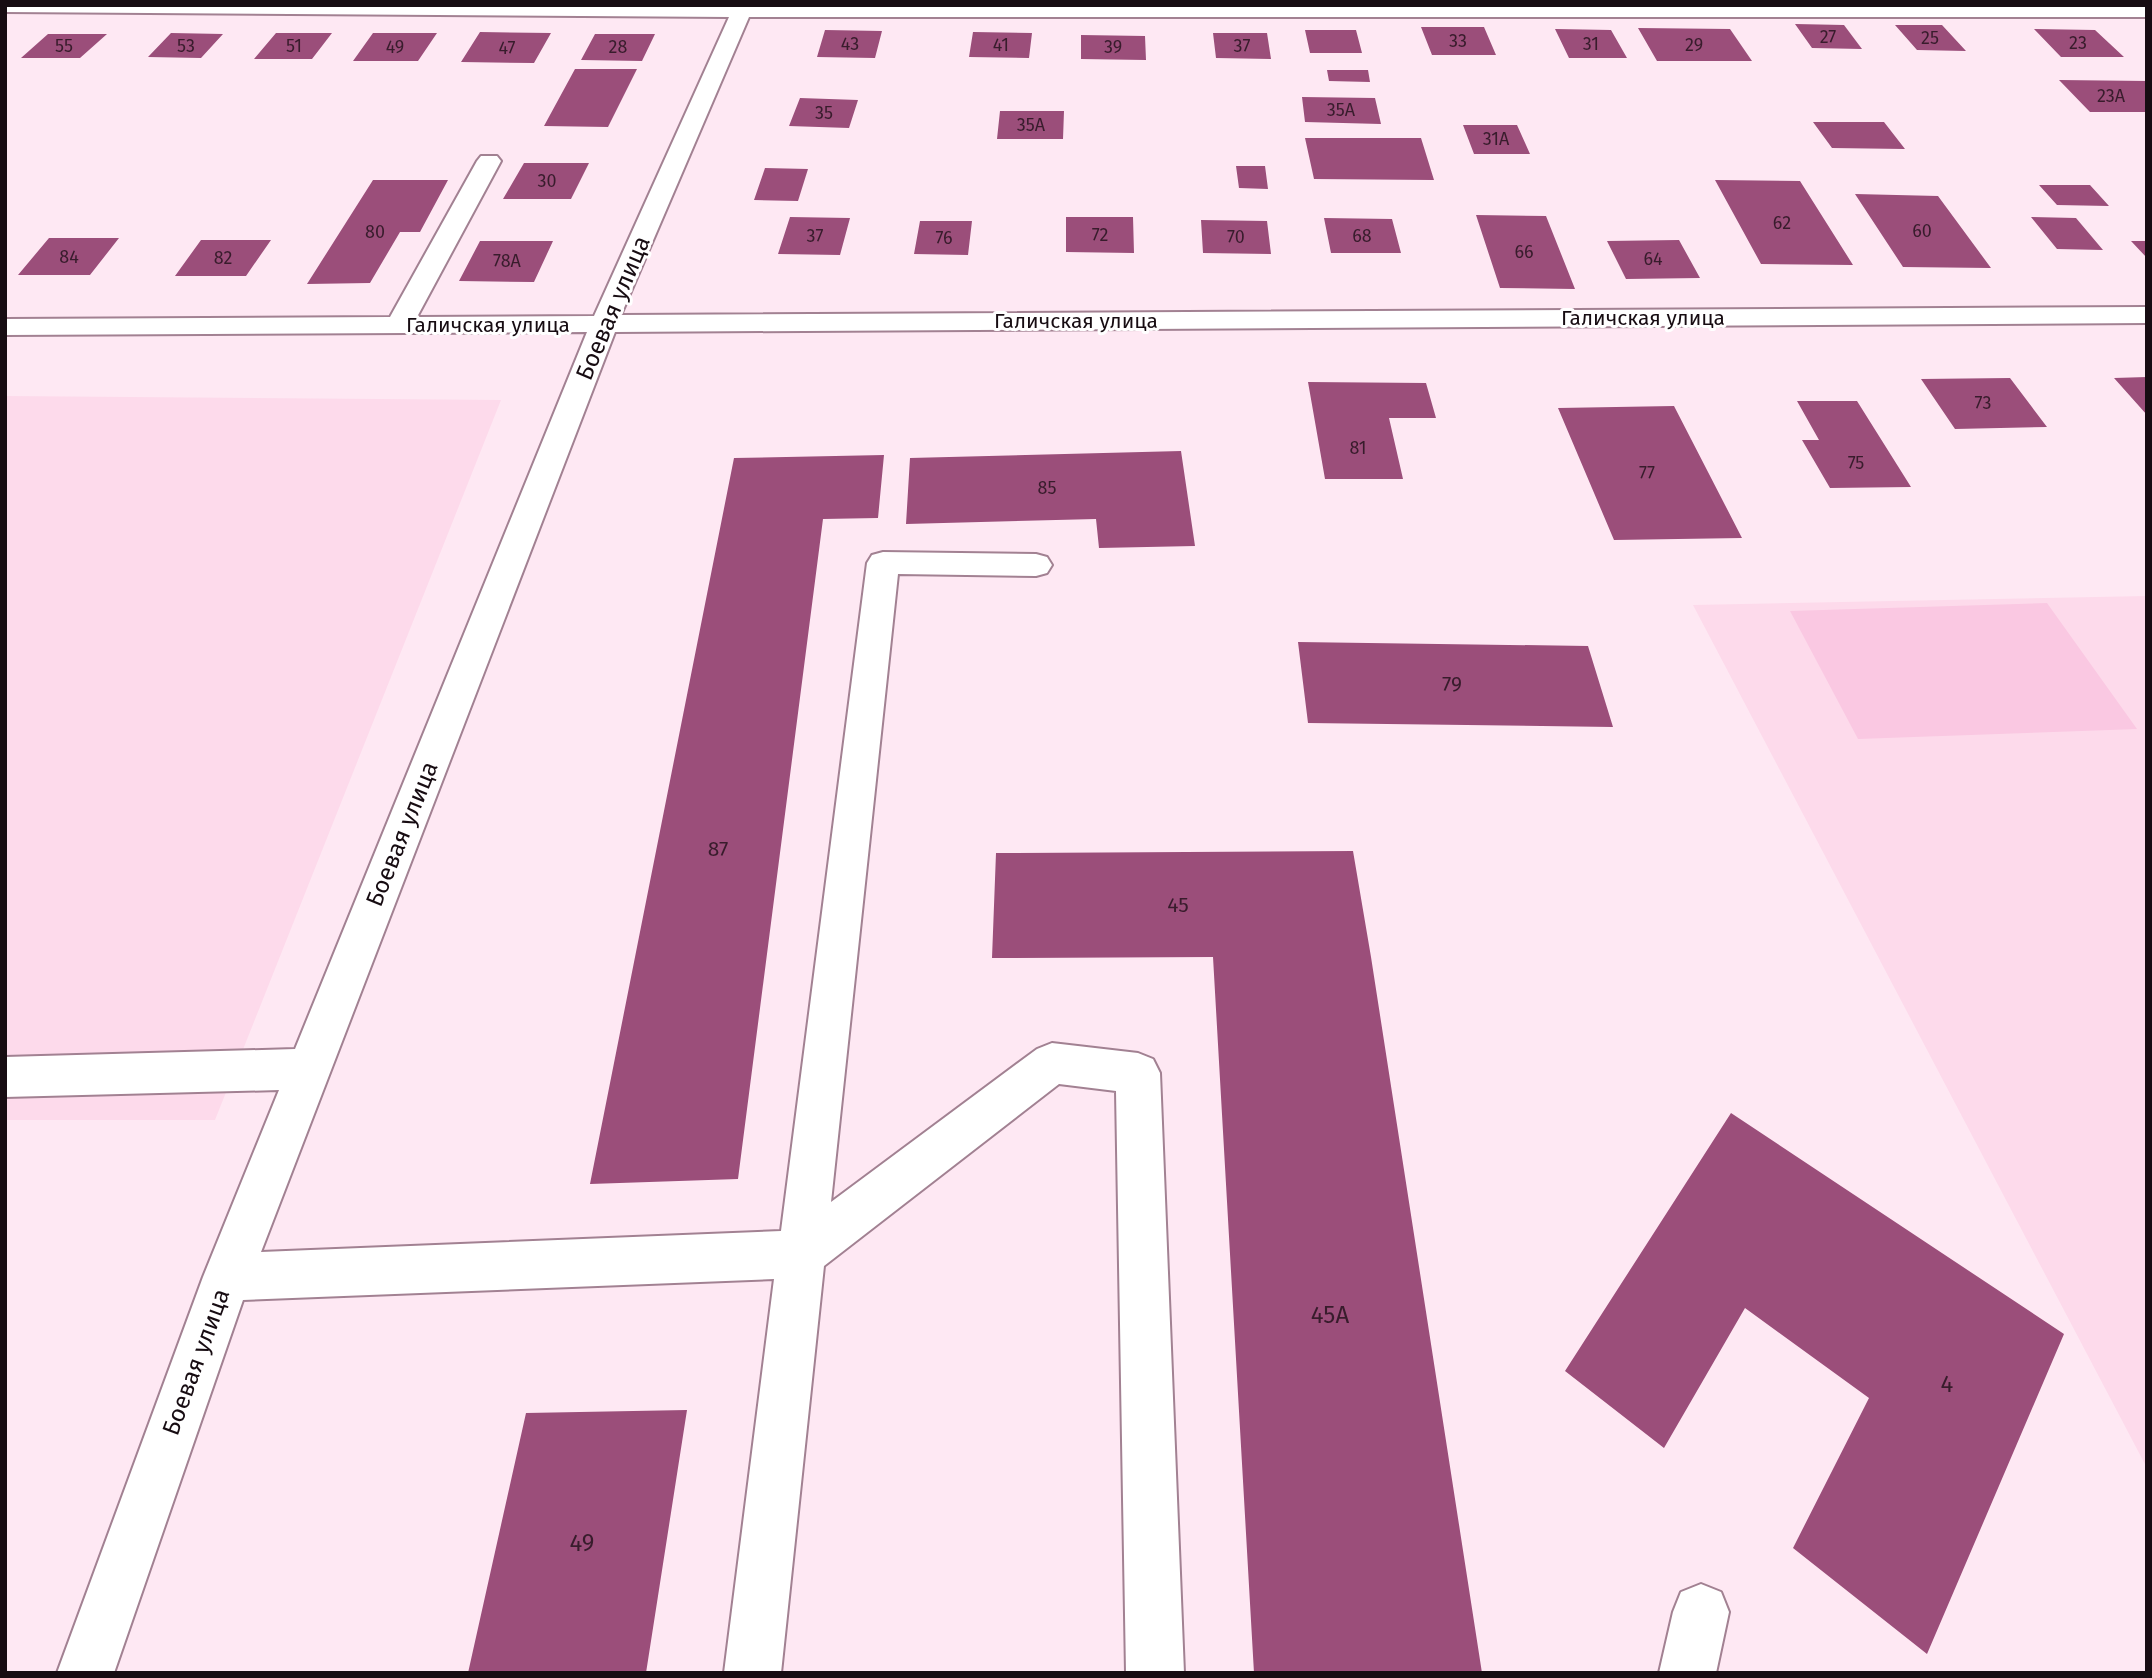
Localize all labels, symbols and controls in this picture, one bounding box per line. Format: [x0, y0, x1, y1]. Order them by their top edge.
house number: 27 [1820, 26, 1836, 48]
house number: 25 [1921, 27, 1939, 49]
house number: 33 [1449, 30, 1467, 52]
house number: 23 [2069, 32, 2087, 54]
house number: 43 [841, 33, 859, 55]
house number: 31 [1583, 33, 1599, 55]
house number: 41 [993, 34, 1009, 56]
house number: 29 [1685, 34, 1703, 56]
house number: 55 [55, 35, 73, 57]
house number: 53 [177, 35, 195, 57]
house number: 51 [286, 35, 302, 57]
house number: 37 [1234, 35, 1250, 57]
house number: 49 [386, 36, 404, 58]
house number: 28 [609, 36, 627, 58]
house number: 39 [1104, 36, 1122, 58]
house number: 47 [498, 37, 516, 59]
house number: 23А [2097, 85, 2126, 107]
house number: 35А [1327, 99, 1356, 121]
house number: 35 [815, 102, 833, 124]
house number: 35А [1017, 114, 1046, 136]
house number: 31А [1483, 128, 1510, 150]
house number: 30 [537, 170, 557, 192]
house number: 62 [1773, 212, 1791, 234]
house number: 60 [1912, 220, 1932, 242]
house number: 80 [365, 221, 385, 243]
house number: 72 [1092, 224, 1108, 246]
house number: 37 [807, 225, 823, 247]
house number: 68 [1352, 225, 1372, 247]
house number: 70 [1227, 226, 1245, 248]
house number: 76 [935, 227, 953, 249]
street label: Боевая улица [570, 232, 656, 384]
house number: 66 [1514, 241, 1534, 263]
house number: 84 [59, 246, 79, 268]
house number: 82 [214, 247, 232, 269]
house number: 64 [1643, 248, 1663, 270]
house number: 78А [493, 250, 522, 272]
street label: Галичская улица [1561, 305, 1725, 331]
street label: Галичская улица [994, 308, 1158, 334]
street label: Галичская улица [406, 312, 570, 338]
house number: 73 [1975, 392, 1991, 414]
house number: 81 [1349, 437, 1367, 459]
house number: 75 [1848, 452, 1864, 474]
house number: 77 [1639, 462, 1655, 484]
house number: 85 [1038, 477, 1056, 499]
house number: 79 [1442, 671, 1462, 697]
street label: Боевая улица [360, 757, 444, 911]
house number: 87 [708, 836, 728, 862]
house number: 45 [1167, 892, 1189, 918]
street label: Боевая улица [157, 1285, 235, 1439]
house number: 45А [1311, 1301, 1349, 1329]
house number: 4 [1941, 1370, 1954, 1398]
house number: 49 [570, 1529, 594, 1557]

